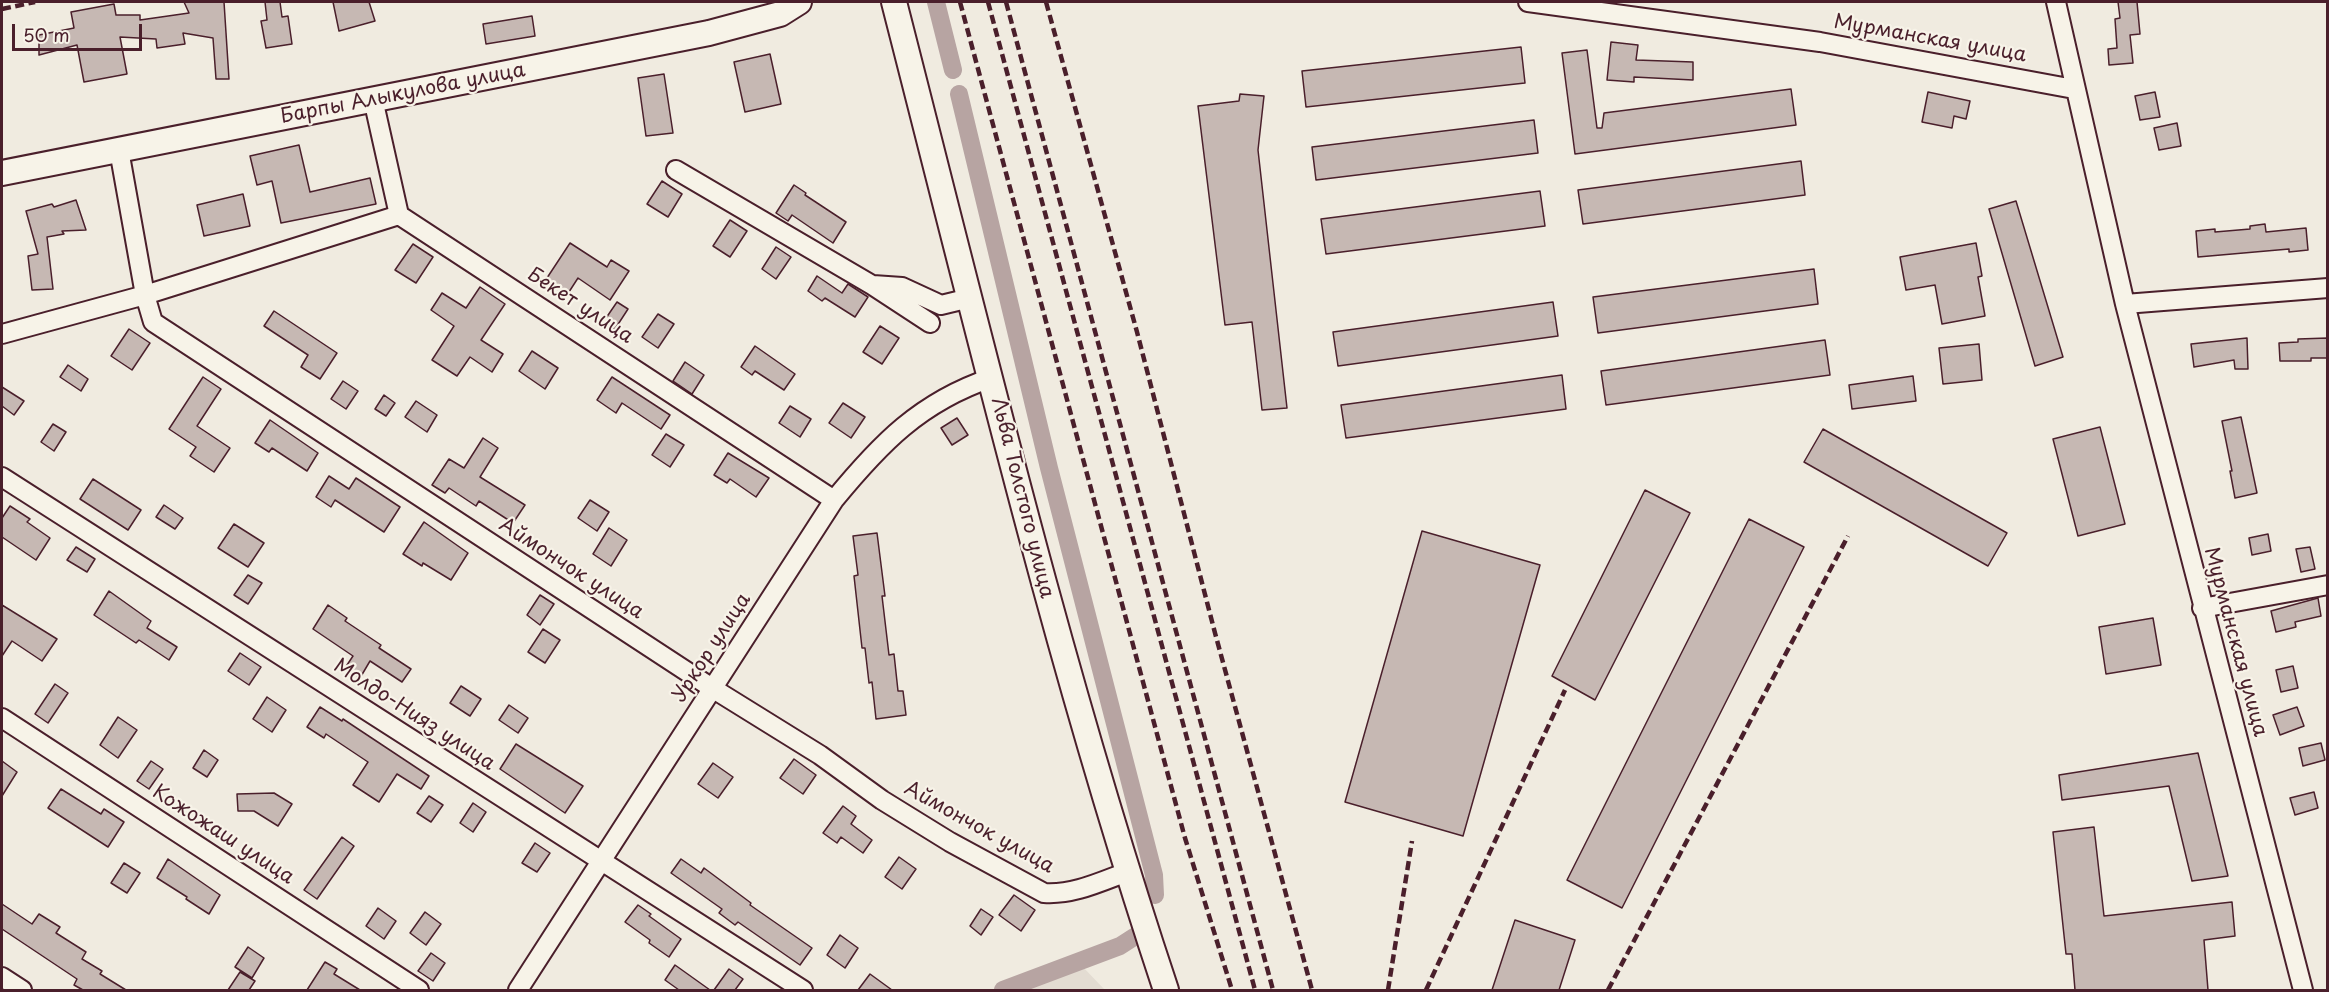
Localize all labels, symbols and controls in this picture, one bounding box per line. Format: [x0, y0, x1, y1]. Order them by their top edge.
street label: Мурманская улица [1832, 10, 2028, 68]
scale bar [15, 12, 146, 50]
text: 50 m [23, 21, 70, 48]
street label: Барпы Алыкулова улица [279, 59, 527, 129]
street label: Бекет улица [523, 263, 637, 349]
street label: Льва Толстого улица [985, 395, 1059, 601]
street label: Аймончок улица [494, 513, 648, 625]
street label: Мурманская улица [2198, 545, 2272, 739]
street label: Уркор улица [668, 589, 756, 707]
street label: Молдо-Нияз улица [329, 654, 499, 776]
street label: Аймончок улица [900, 777, 1058, 879]
street label: Кожожаш улица [148, 780, 298, 890]

